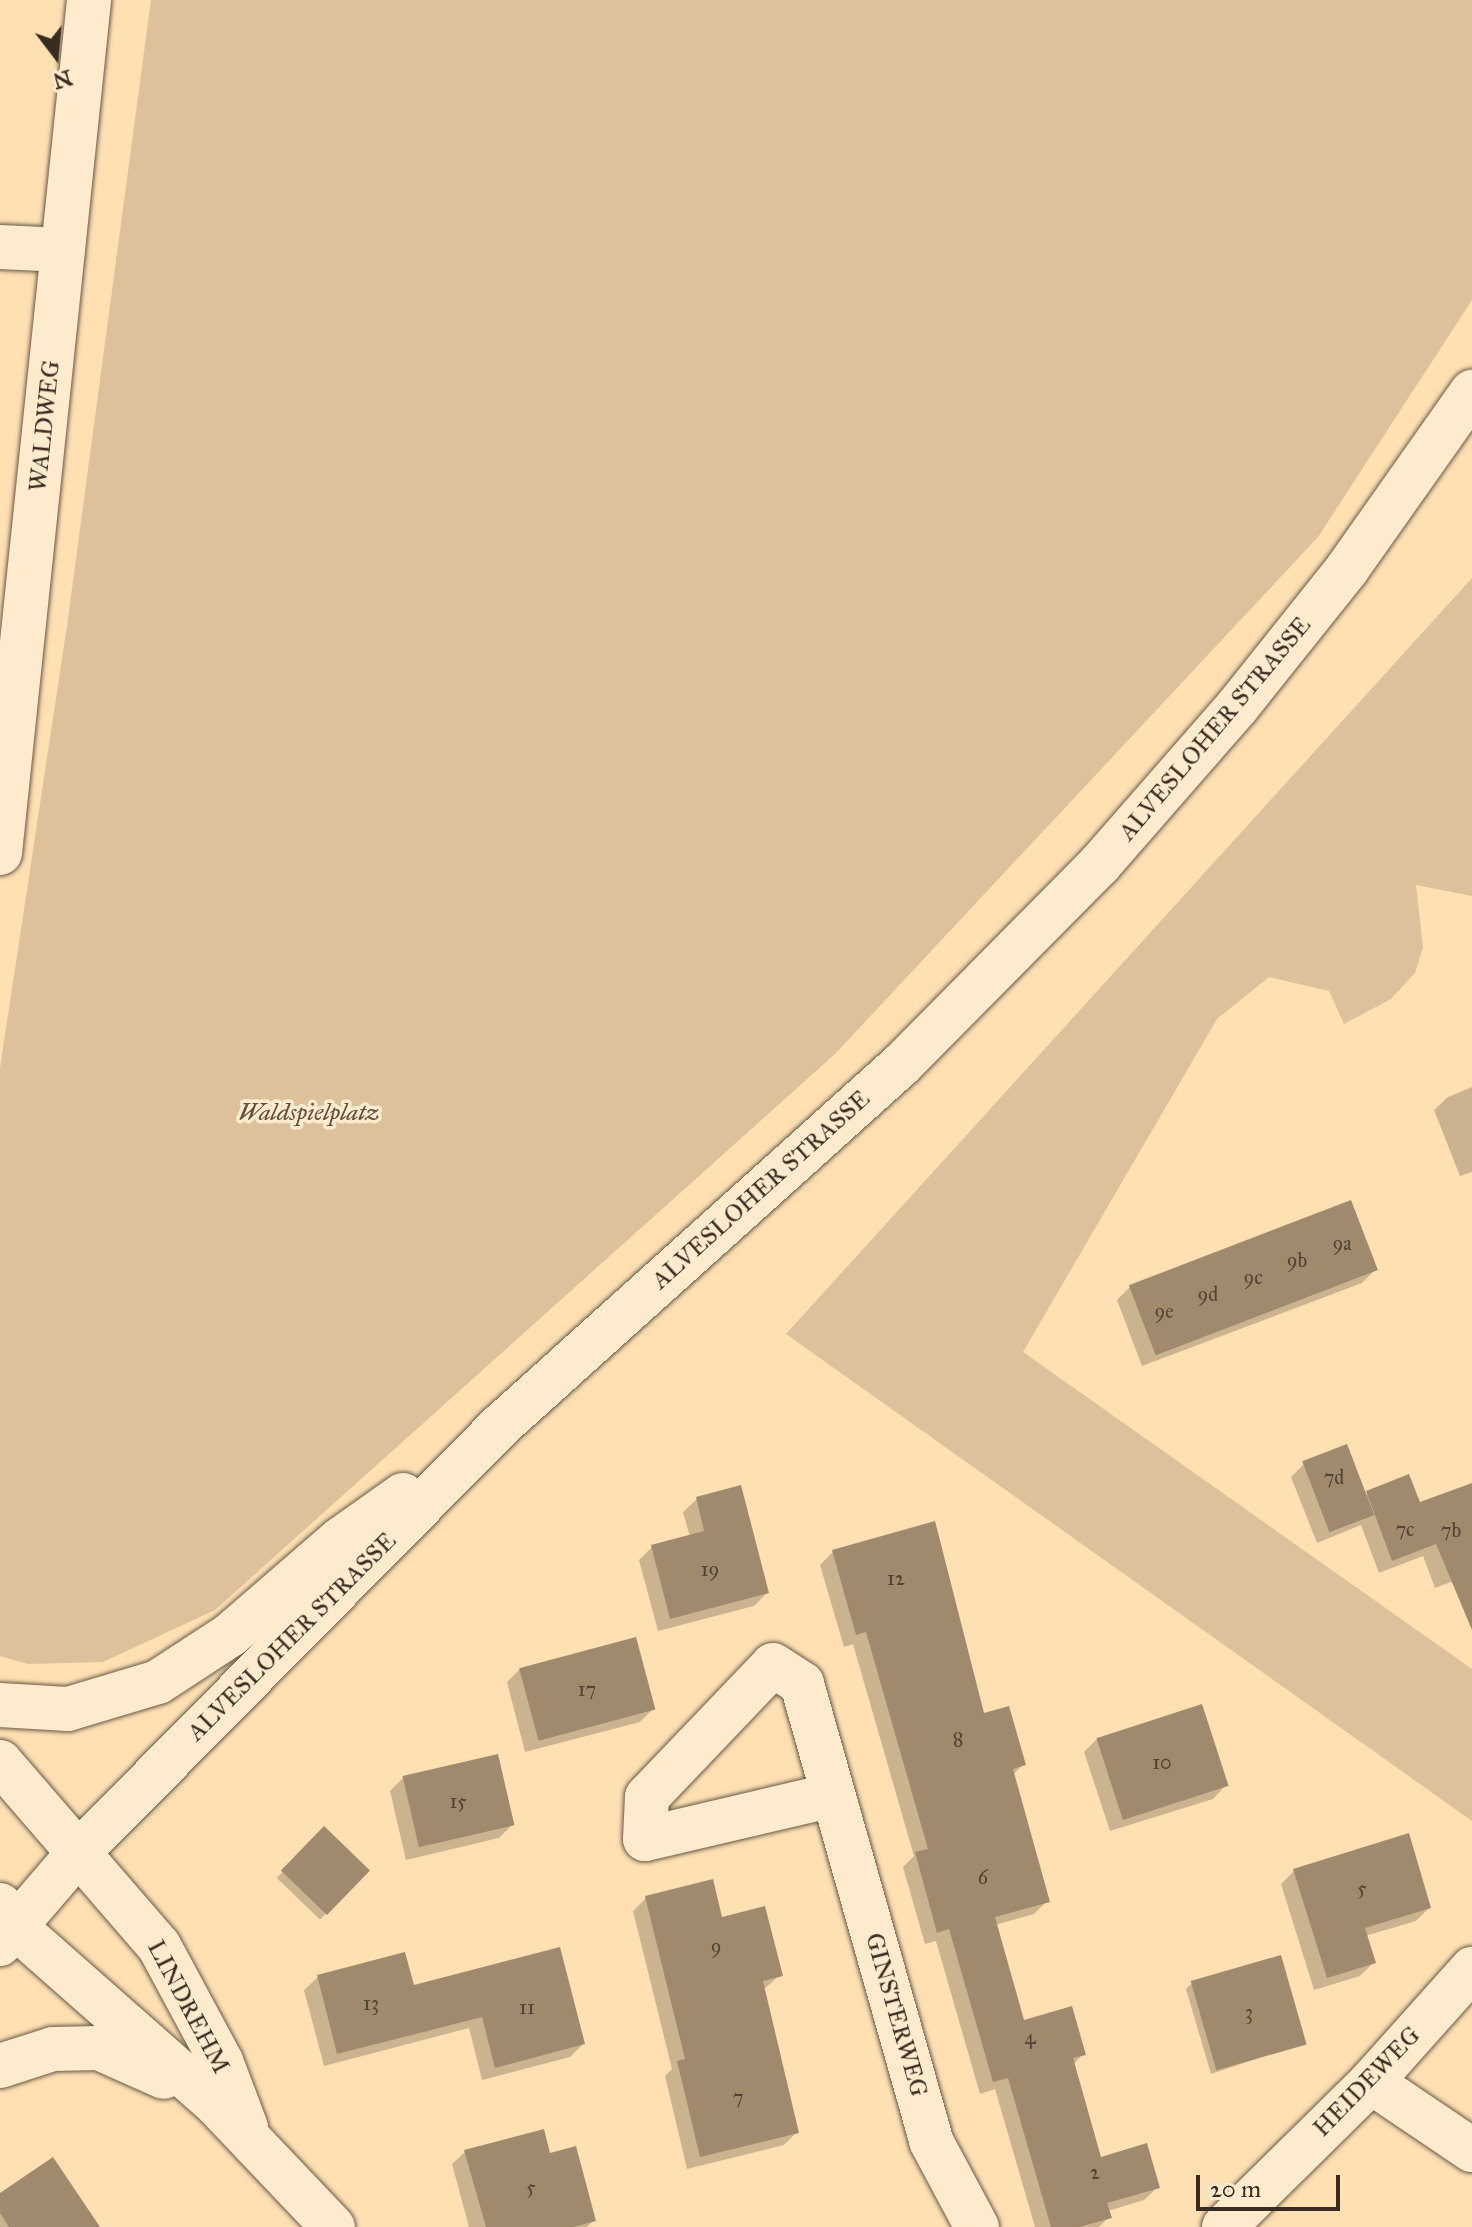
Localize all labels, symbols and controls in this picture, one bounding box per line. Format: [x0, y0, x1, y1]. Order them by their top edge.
north arrow [16, 16, 96, 96]
text: N [50, 64, 75, 95]
street label: WALDWEG [24, 359, 66, 493]
street label: ALVESLOHER STRASSE [1113, 611, 1317, 847]
street label: ALVESLOHER STRASSE [646, 1085, 876, 1295]
park label: Waldspielplatz [239, 1099, 379, 1127]
house number: 9a [1332, 1231, 1352, 1255]
house number: 9b [1287, 1248, 1307, 1272]
house number: 9c [1243, 1265, 1263, 1289]
house number: 9d [1198, 1282, 1218, 1306]
house number: 9e [1154, 1299, 1174, 1323]
house number: 7d [1324, 1465, 1344, 1489]
house number: 7c [1395, 1517, 1415, 1541]
house number: 7b [1441, 1518, 1461, 1542]
street label: ALVESLOHER STRASSE [182, 1527, 402, 1747]
house number: 19 [701, 1557, 719, 1581]
house number: 12 [887, 1566, 905, 1590]
house number: 17 [578, 1677, 596, 1701]
house number: 8 [953, 1727, 963, 1751]
house number: 10 [1152, 1750, 1172, 1774]
house number: 15 [449, 1789, 467, 1813]
house number: 6 [978, 1865, 988, 1889]
house number: 5 [1357, 1876, 1367, 1900]
street label: GINSTERWEG [859, 1930, 933, 2100]
house number: 9 [711, 1934, 721, 1958]
street label: LINDREHM [141, 1936, 235, 2078]
house number: 13 [363, 1991, 379, 2015]
house number: 11 [519, 1995, 535, 2019]
house number: 3 [1245, 2000, 1253, 2024]
street label: HEIDEWEG [1308, 2021, 1426, 2143]
house number: 4 [1024, 2025, 1036, 2049]
house number: 7 [733, 2085, 743, 2109]
scale bar [1200, 2159, 1344, 2209]
house number: 2 [1090, 2160, 1100, 2184]
text: 20 m [1210, 2174, 1261, 2204]
house number: 5 [526, 2175, 536, 2199]

